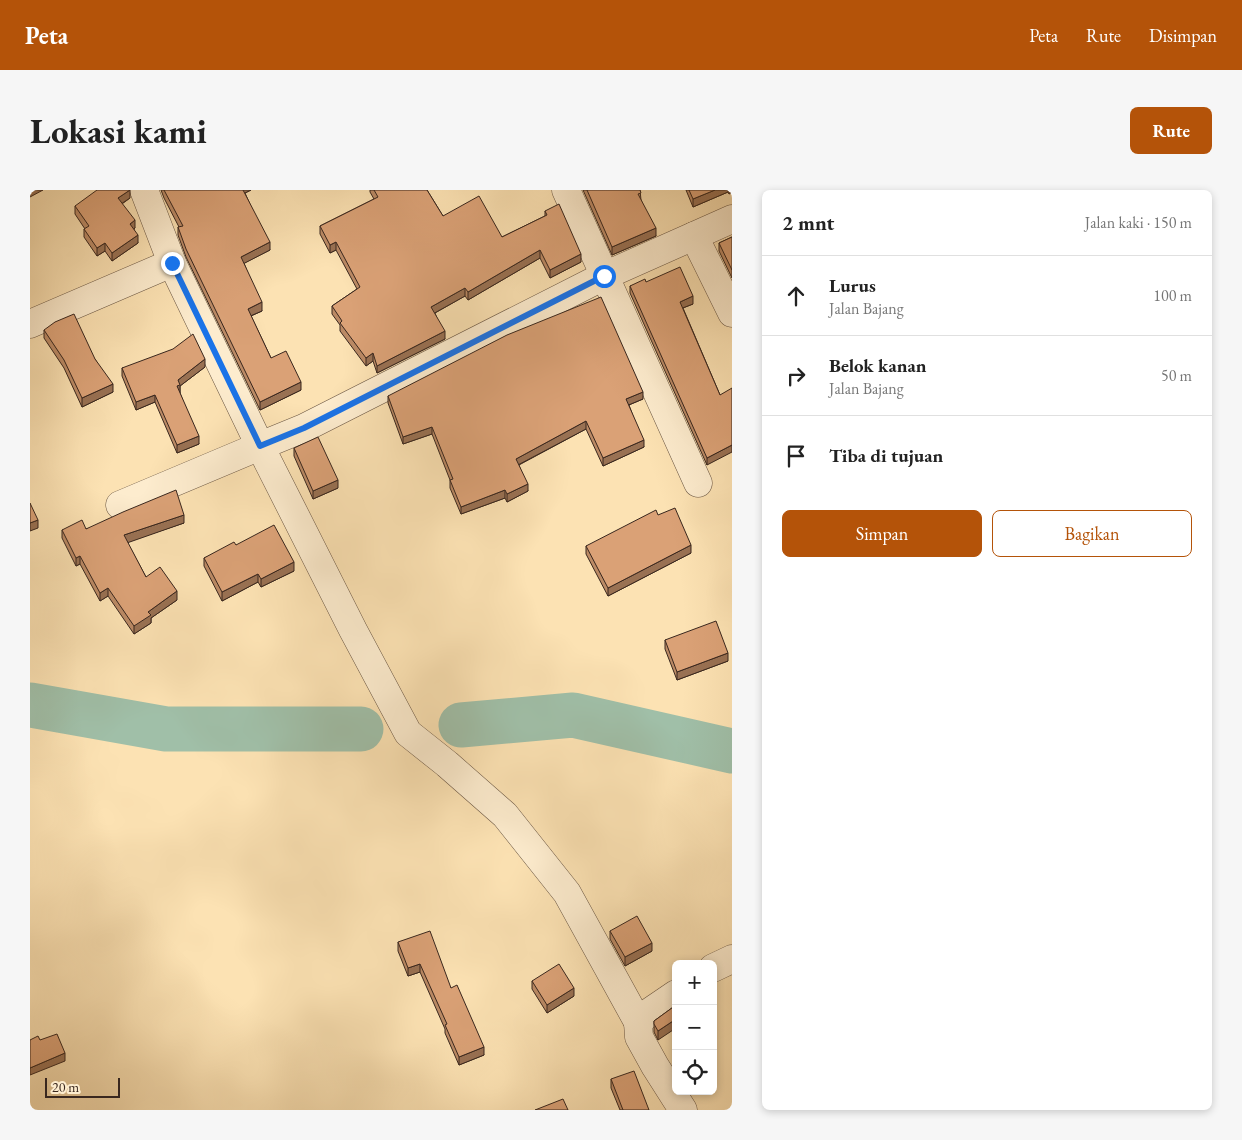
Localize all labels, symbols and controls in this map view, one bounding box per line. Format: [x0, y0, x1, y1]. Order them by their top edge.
text: Peta [25, 20, 68, 51]
text: Peta [1029, 24, 1058, 47]
text: Rute [1086, 24, 1121, 47]
text: Disimpan [1149, 24, 1217, 47]
button: Rute [1130, 107, 1212, 154]
text: Lokasi kami [30, 108, 207, 153]
text: 2 mnt [782, 209, 834, 236]
text: Jalan kaki · 150 m [1085, 212, 1192, 233]
route end [161, 252, 184, 275]
route start [593, 265, 616, 288]
text: Lurus [829, 273, 876, 298]
icon: ahead [782, 282, 810, 310]
text: 100 m [1153, 285, 1192, 306]
text: Jalan Bajang [829, 298, 904, 319]
text: Belok kanan [829, 353, 927, 378]
icon: right [782, 362, 810, 390]
text: 50 m [1161, 365, 1192, 386]
text: Jalan Bajang [829, 378, 904, 399]
icon: arrive [782, 442, 810, 470]
text: Tiba di tujuan [829, 443, 943, 468]
button: Simpan [782, 510, 982, 557]
button: Bagikan [992, 510, 1192, 557]
map controls [672, 960, 717, 1095]
button: + [672, 960, 717, 1005]
button: − [672, 1005, 717, 1050]
button: locate [672, 1050, 717, 1095]
scale bar [45, 1075, 120, 1098]
text: 20 m [52, 1078, 79, 1096]

